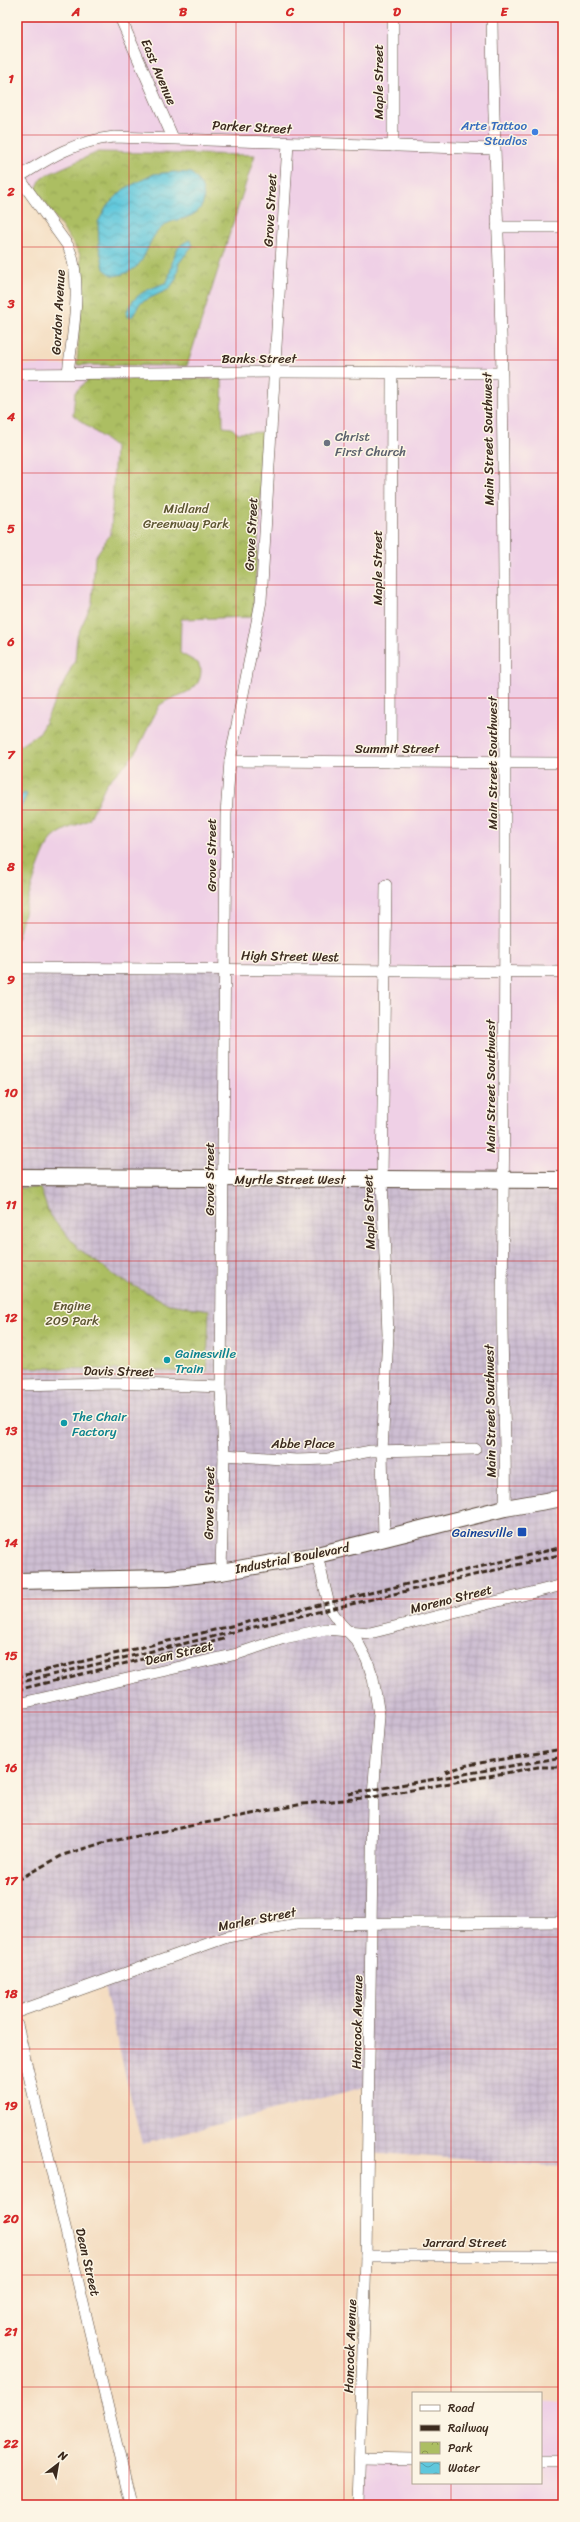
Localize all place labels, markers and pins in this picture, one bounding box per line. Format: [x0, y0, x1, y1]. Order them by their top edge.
place label: Arte Tattoo Studios [460, 114, 528, 152]
marker: Arte Tattoo Studios [530, 127, 540, 137]
place label: Christ First Church [335, 425, 406, 463]
marker: Christ First Church [322, 438, 332, 448]
place label: Gainesville Train [175, 1342, 237, 1380]
marker: Gainesville Train [162, 1355, 172, 1365]
place label: The Chair Factory [72, 1405, 127, 1443]
marker: The Chair Factory [59, 1418, 69, 1428]
place label: Gainesville [452, 1521, 513, 1544]
marker: Gainesville [516, 1526, 528, 1538]

